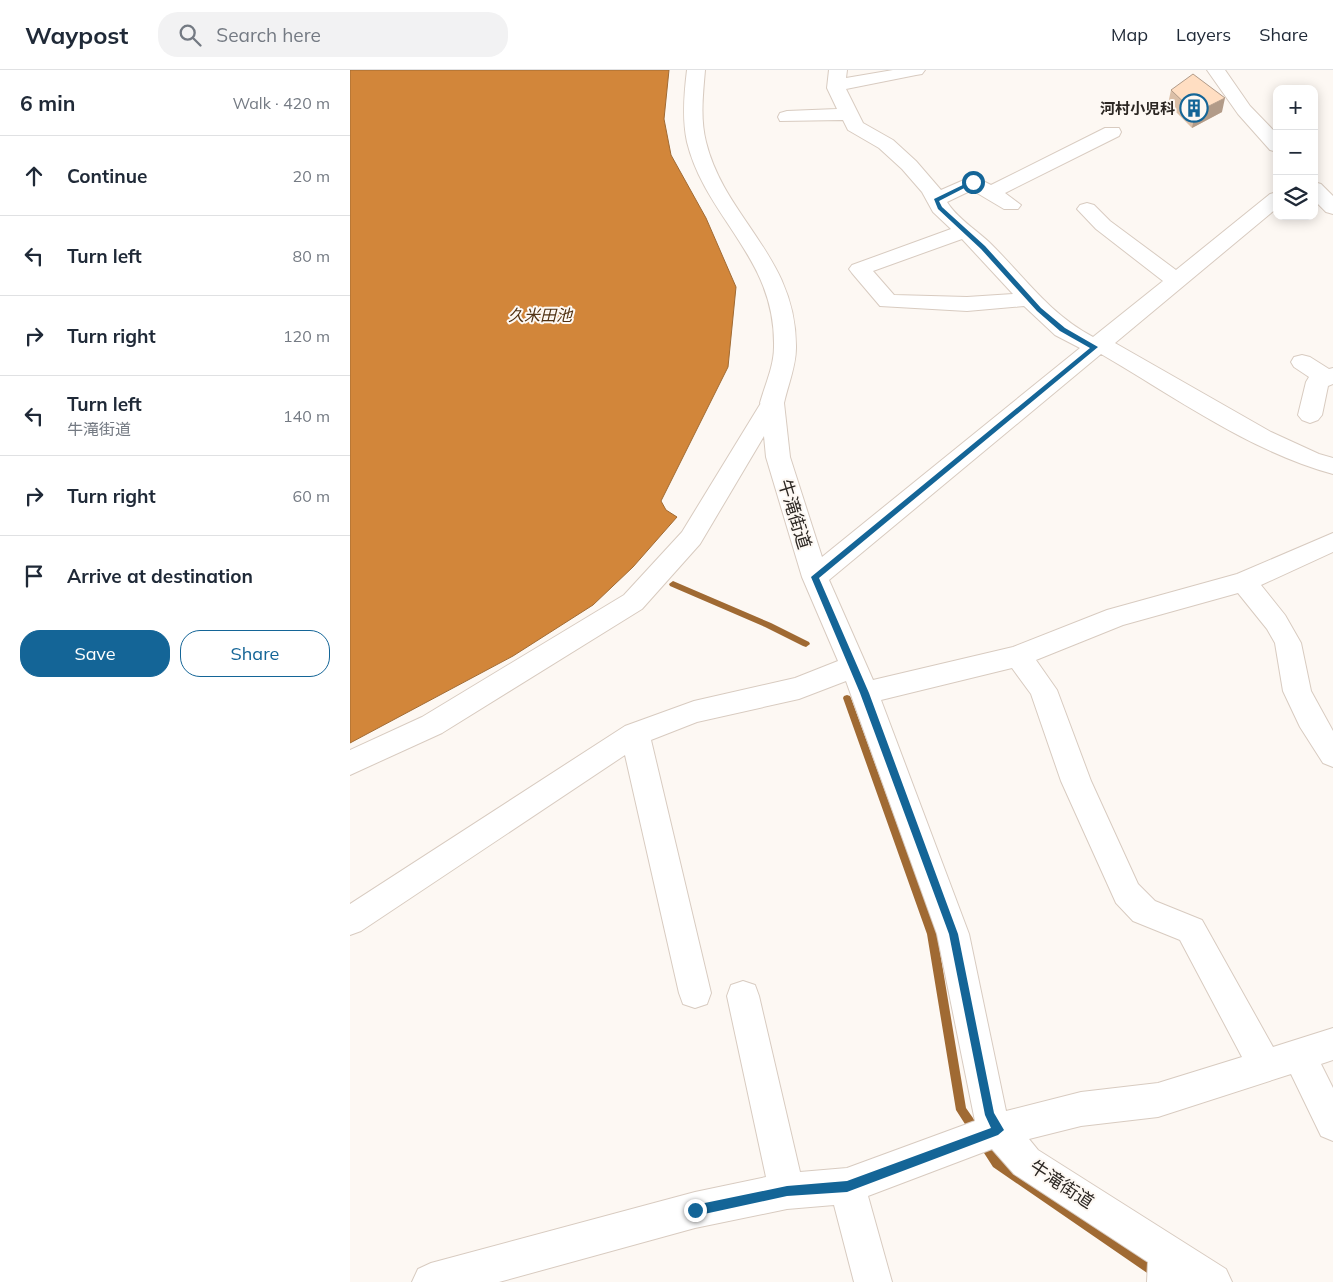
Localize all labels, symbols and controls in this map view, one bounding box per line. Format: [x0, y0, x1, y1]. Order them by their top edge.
search box [158, 12, 508, 57]
text: Waypost [25, 20, 128, 50]
icon: search [176, 21, 204, 49]
text: Search here [216, 23, 321, 47]
text: Map [1111, 23, 1148, 46]
text: Layers [1176, 23, 1231, 46]
text: Share [1259, 23, 1308, 46]
map controls [1273, 85, 1318, 220]
button: + [1273, 85, 1318, 130]
text: 6 min [20, 90, 75, 116]
text: Walk · 420 m [232, 93, 330, 113]
building icon: 河村小児科 [1179, 93, 1209, 123]
place label: 河村小児科 [1100, 99, 1175, 118]
button: − [1273, 130, 1318, 175]
icon: ahead [20, 162, 48, 190]
text: Continue [67, 164, 147, 188]
text: 20 m [293, 166, 330, 186]
route start [962, 171, 985, 194]
button: layers [1273, 175, 1318, 220]
icon: left [20, 242, 48, 270]
text: Turn left [67, 244, 142, 268]
text: 80 m [293, 246, 330, 266]
water label: 久米田池 [508, 305, 574, 325]
icon: right [20, 322, 48, 350]
text: Turn right [67, 324, 156, 348]
text: 120 m [283, 326, 330, 346]
text: Turn left [67, 392, 142, 416]
icon: left [20, 402, 48, 430]
text: 140 m [283, 406, 330, 426]
text: 牛滝街道 [67, 419, 131, 439]
street label: 牛滝街道 [773, 476, 817, 552]
icon: right [20, 482, 48, 510]
text: Turn right [67, 484, 156, 508]
text: 60 m [293, 486, 330, 506]
icon: arrive [20, 562, 48, 590]
text: Arrive at destination [67, 564, 253, 588]
button: Save [20, 630, 170, 677]
button: Share [180, 630, 330, 677]
street label: 牛滝街道 [1026, 1155, 1098, 1213]
route end [684, 1199, 707, 1222]

